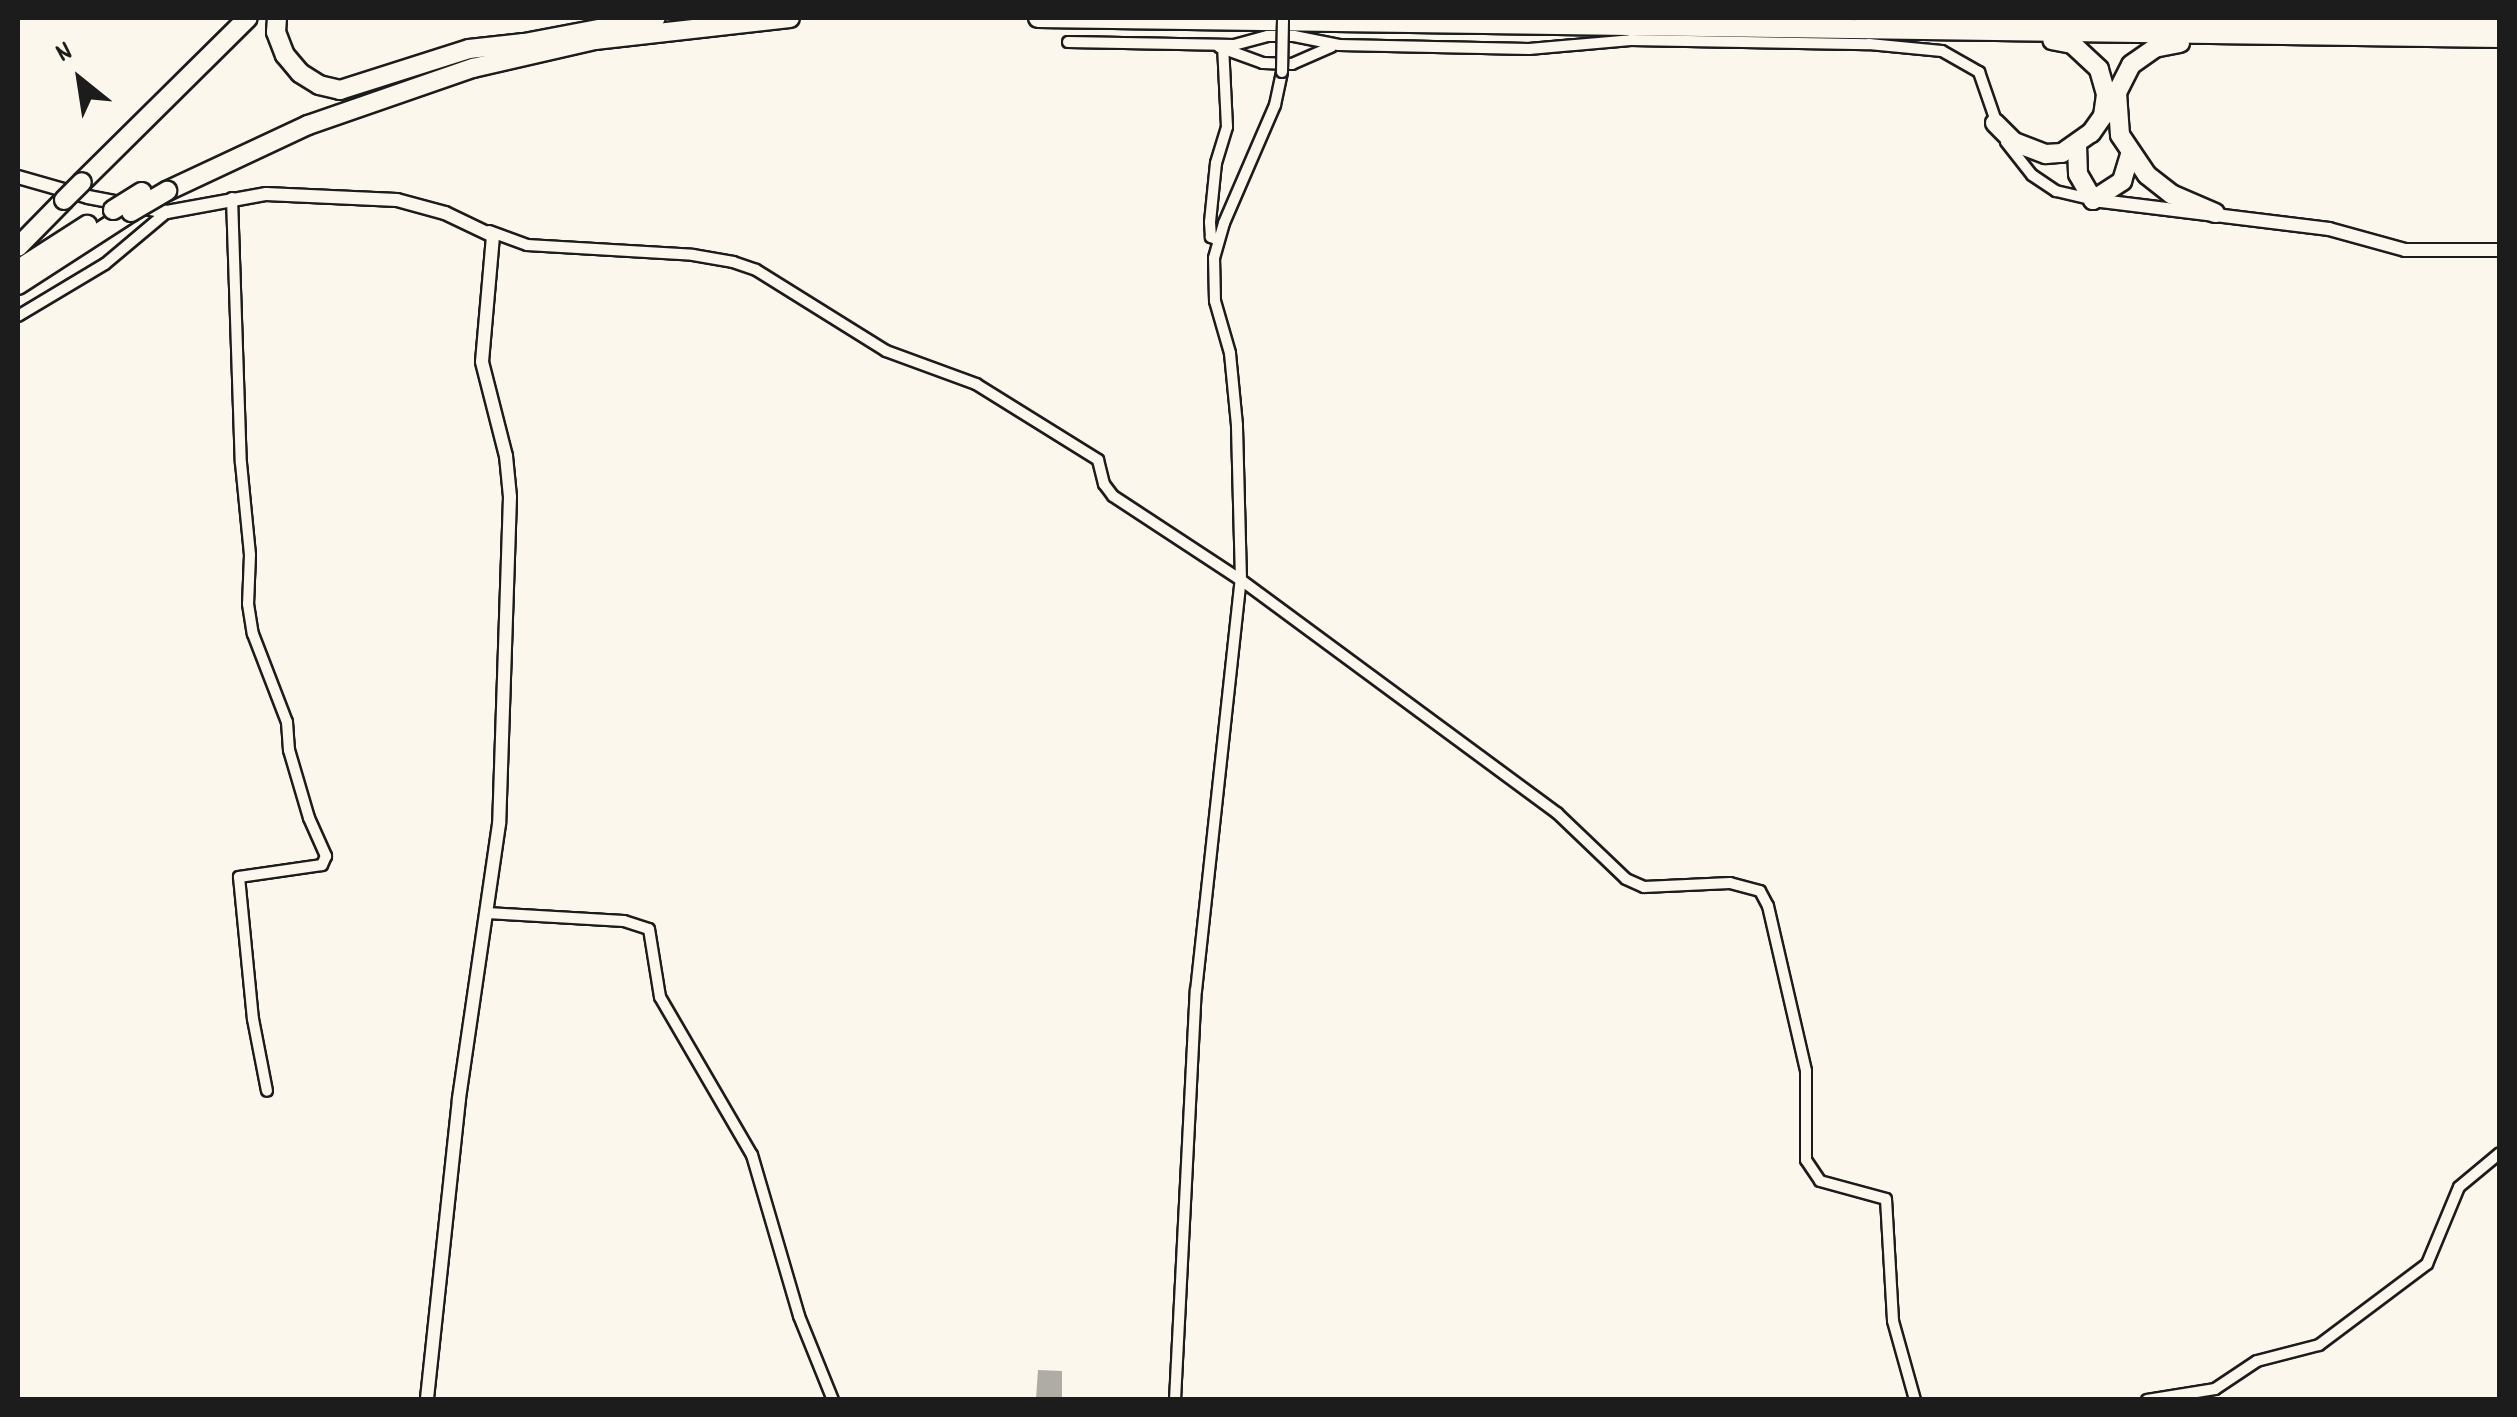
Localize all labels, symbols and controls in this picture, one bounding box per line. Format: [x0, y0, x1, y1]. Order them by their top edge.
north arrow [30, 30, 130, 130]
text: N [49, 33, 81, 75]

